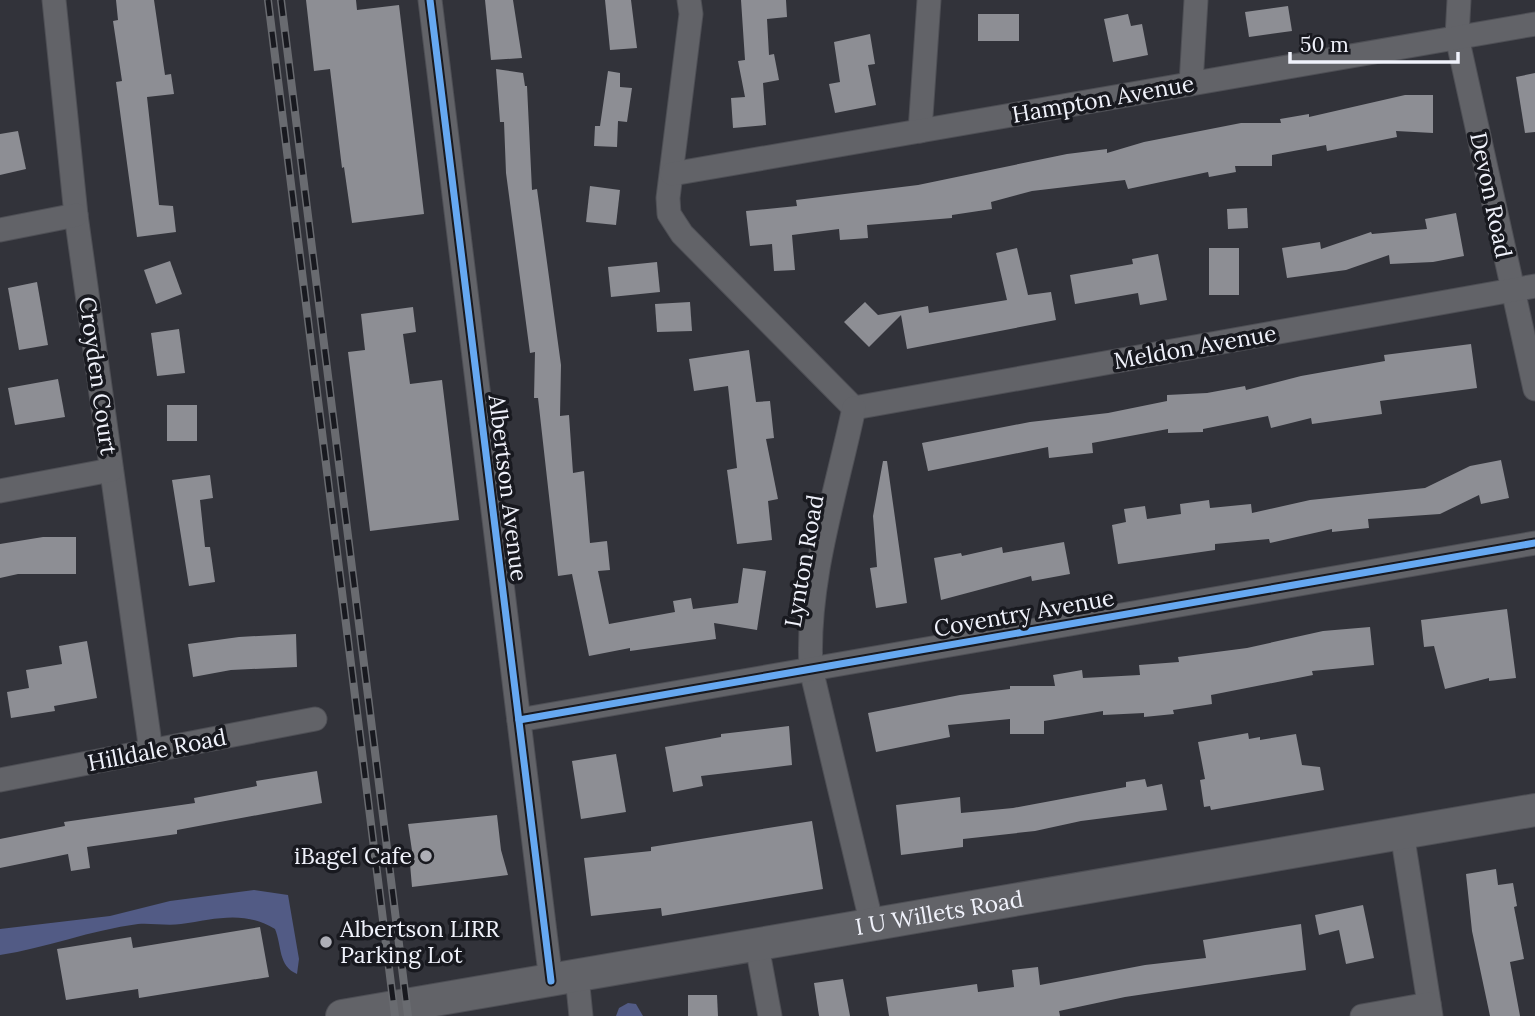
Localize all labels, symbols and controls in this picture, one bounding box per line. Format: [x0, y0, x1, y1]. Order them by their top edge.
scale bar [1290, 21, 1458, 65]
text: 50 m [1300, 31, 1349, 58]
street label: Hampton Avenue [1010, 68, 1196, 129]
street label: Devon Road [1464, 129, 1519, 261]
street label: Croyden Court [73, 295, 124, 457]
street label: Meldon Avenue [1111, 318, 1279, 375]
street label: Albertson Avenue [483, 392, 534, 583]
street label: Lynton Road [778, 492, 829, 630]
street label: Coventry Avenue [931, 582, 1116, 643]
street label: Hilldale Road [85, 722, 229, 777]
place label: iBagel Cafe [294, 841, 412, 870]
marker: iBagel Cafe [418, 848, 434, 864]
street label: I U Willets Road [853, 884, 1026, 941]
place label: Albertson LIRR Parking Lot [339, 914, 500, 969]
marker: Albertson LIRR Parking Lot [318, 934, 334, 950]

